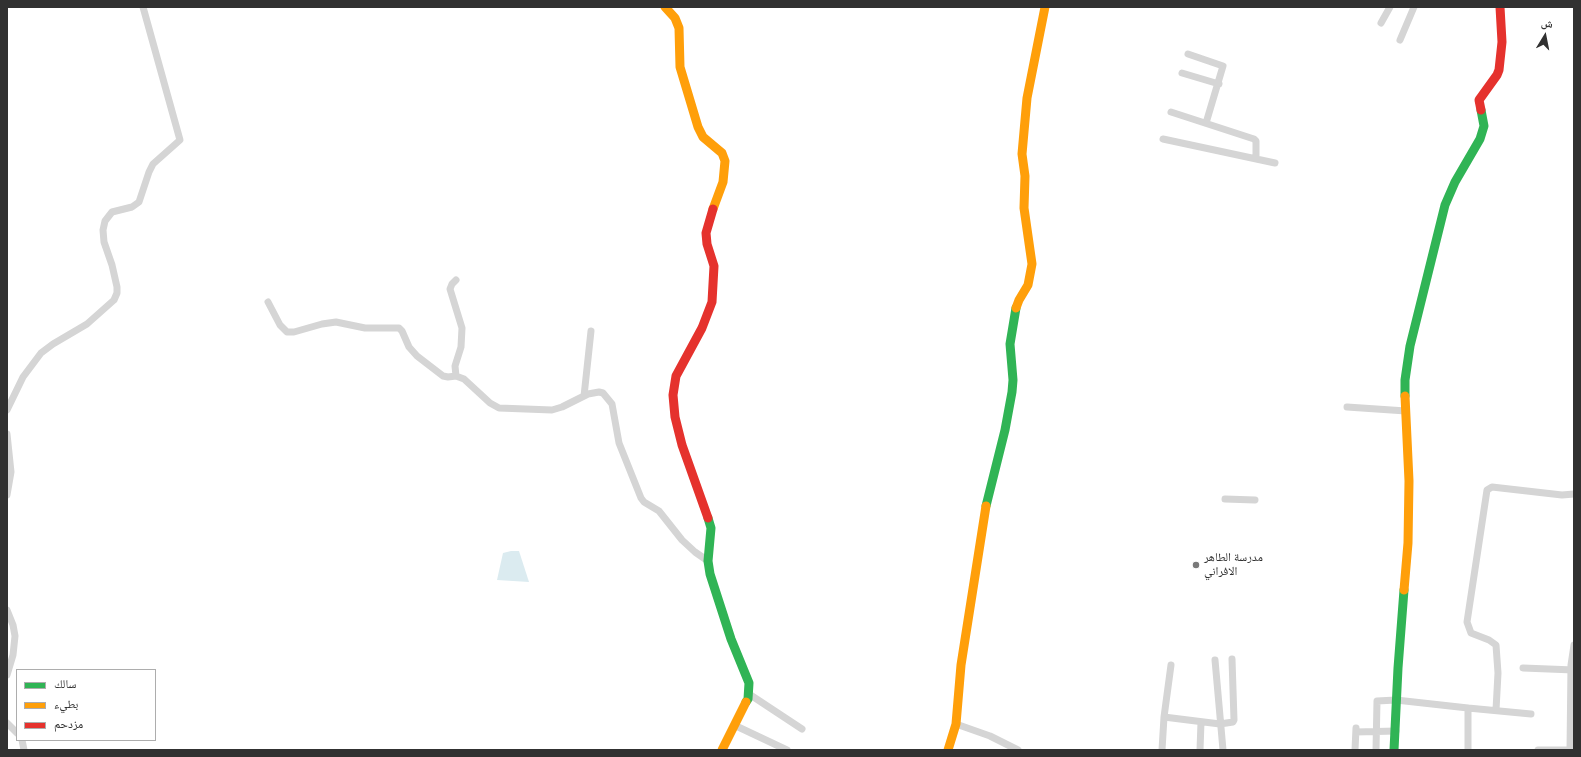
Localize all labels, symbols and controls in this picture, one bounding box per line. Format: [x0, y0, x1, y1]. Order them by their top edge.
north arrow [1525, 16, 1565, 56]
text: ش [1540, 16, 1554, 31]
place label: مدرسة الطاهر الافراني [1204, 551, 1263, 579]
marker: مدرسة الطاهر الافراني [1191, 560, 1201, 570]
legend [16, 669, 156, 741]
text: سالك [54, 677, 76, 691]
text: بطيء [54, 697, 78, 711]
text: مزدحم [54, 717, 83, 731]

